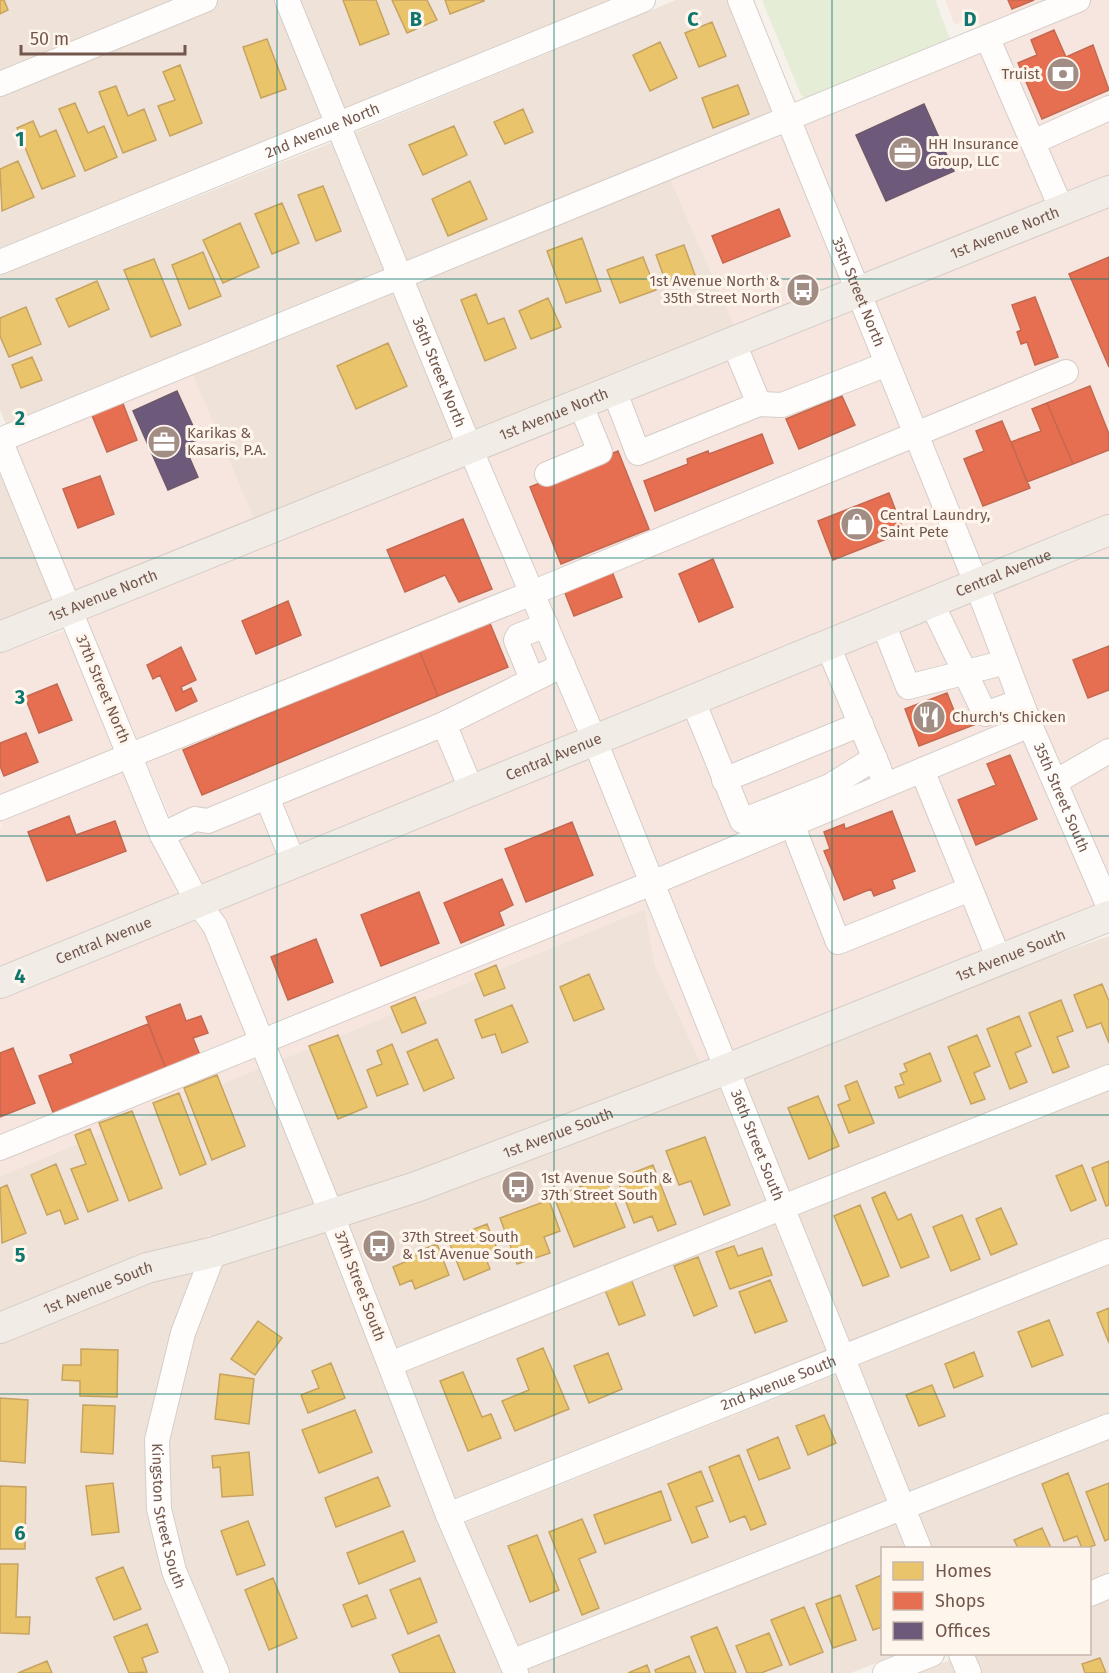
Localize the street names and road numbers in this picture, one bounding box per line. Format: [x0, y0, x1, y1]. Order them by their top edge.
street label: 2nd Avenue North [262, 99, 382, 162]
street label: 1st Avenue North [948, 203, 1062, 263]
street label: 35th Street North [828, 234, 889, 349]
street label: 36th Street North [408, 314, 470, 430]
street label: 1st Avenue North [497, 384, 611, 444]
street label: Central Avenue [953, 545, 1054, 601]
street label: 1st Avenue North [46, 566, 160, 626]
street label: 37th Street North [72, 632, 134, 746]
street label: Central Avenue [503, 729, 604, 784]
street label: 35th Street South [1030, 740, 1093, 855]
street label: Central Avenue [53, 913, 154, 968]
street label: 1st Avenue South [953, 925, 1068, 985]
street label: 36th Street South [727, 1087, 788, 1203]
street label: 1st Avenue South [501, 1104, 616, 1162]
street label: 37th Street South [331, 1228, 389, 1344]
street label: 1st Avenue South [41, 1258, 154, 1318]
street label: 2nd Avenue South [718, 1352, 839, 1414]
street label: Kingston Street South [148, 1443, 189, 1591]

